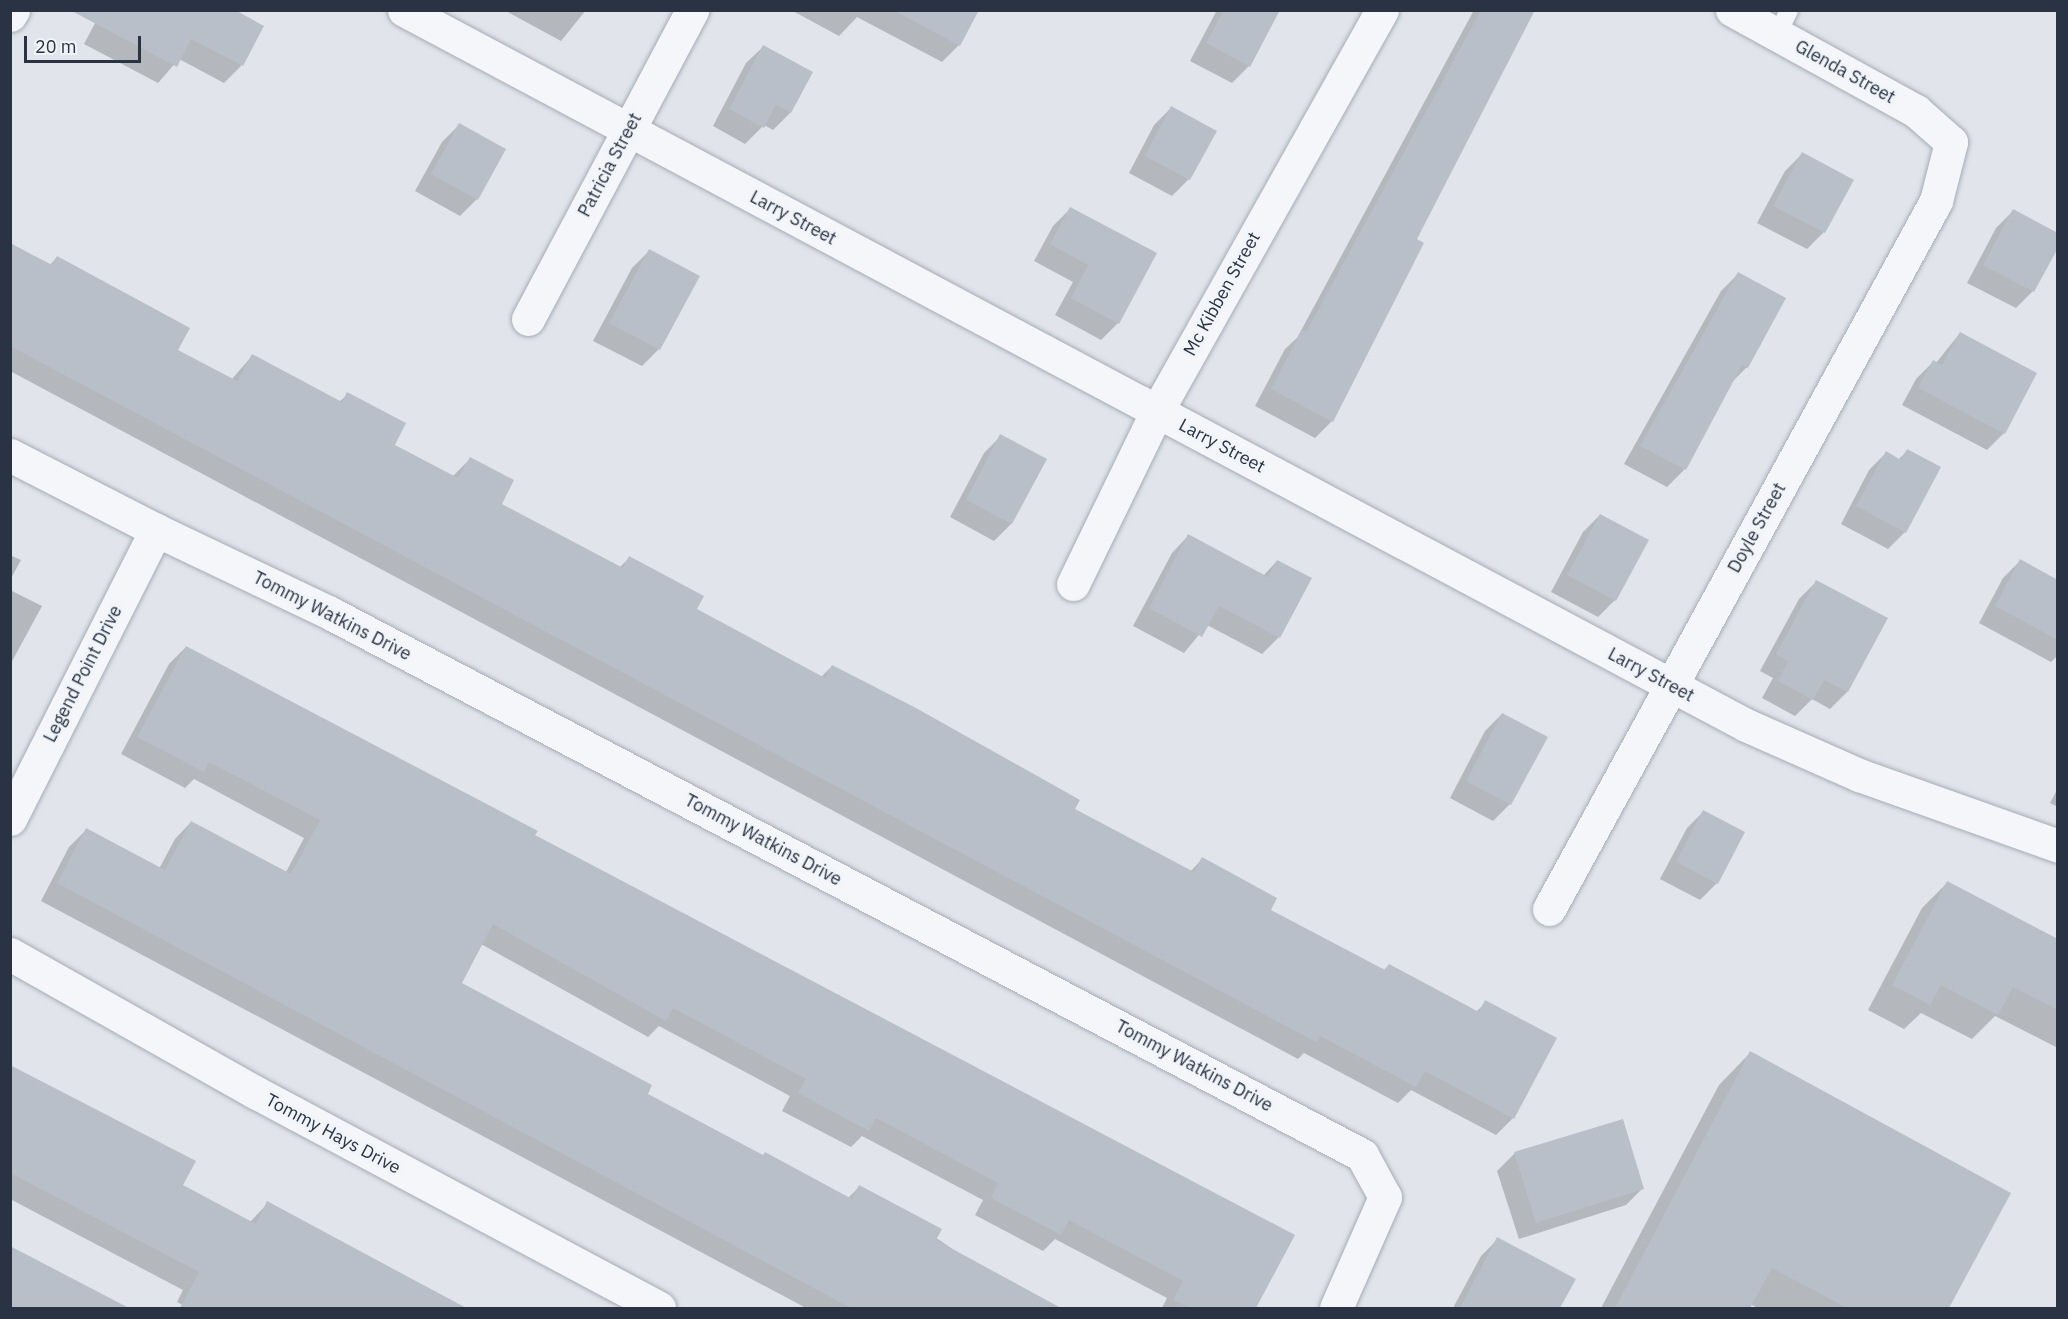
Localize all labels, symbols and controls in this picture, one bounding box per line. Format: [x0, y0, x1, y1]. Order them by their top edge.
scale bar [27, 24, 144, 62]
text: 20 m [35, 35, 77, 58]
street label: Glenda Street [1791, 36, 1899, 108]
street label: Patricia Street [574, 109, 646, 221]
street label: Larry Street [746, 186, 840, 250]
street label: Mc Kibben Street [1179, 228, 1265, 360]
street label: Larry Street [1175, 414, 1269, 478]
street label: Doyle Street [1723, 479, 1791, 577]
street label: Tommy Watkins Drive [249, 567, 415, 665]
street label: Legend Point Drive [39, 602, 127, 746]
street label: Larry Street [1604, 643, 1698, 707]
street label: Tommy Watkins Drive [681, 790, 845, 890]
street label: Tommy Watkins Drive [1112, 1016, 1276, 1116]
street label: Tommy Hays Drive [262, 1089, 404, 1179]

